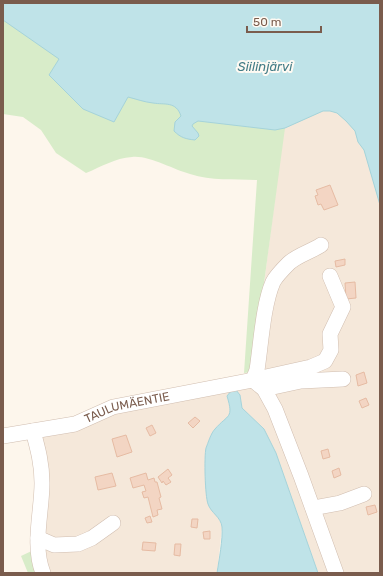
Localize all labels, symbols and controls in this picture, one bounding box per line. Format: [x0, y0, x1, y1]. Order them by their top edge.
scale bar [247, 8, 321, 34]
text: 50 m [253, 15, 281, 29]
water label: Siilinjärvi [238, 59, 293, 74]
street label: TAULUMÄENTIE [82, 389, 171, 426]

